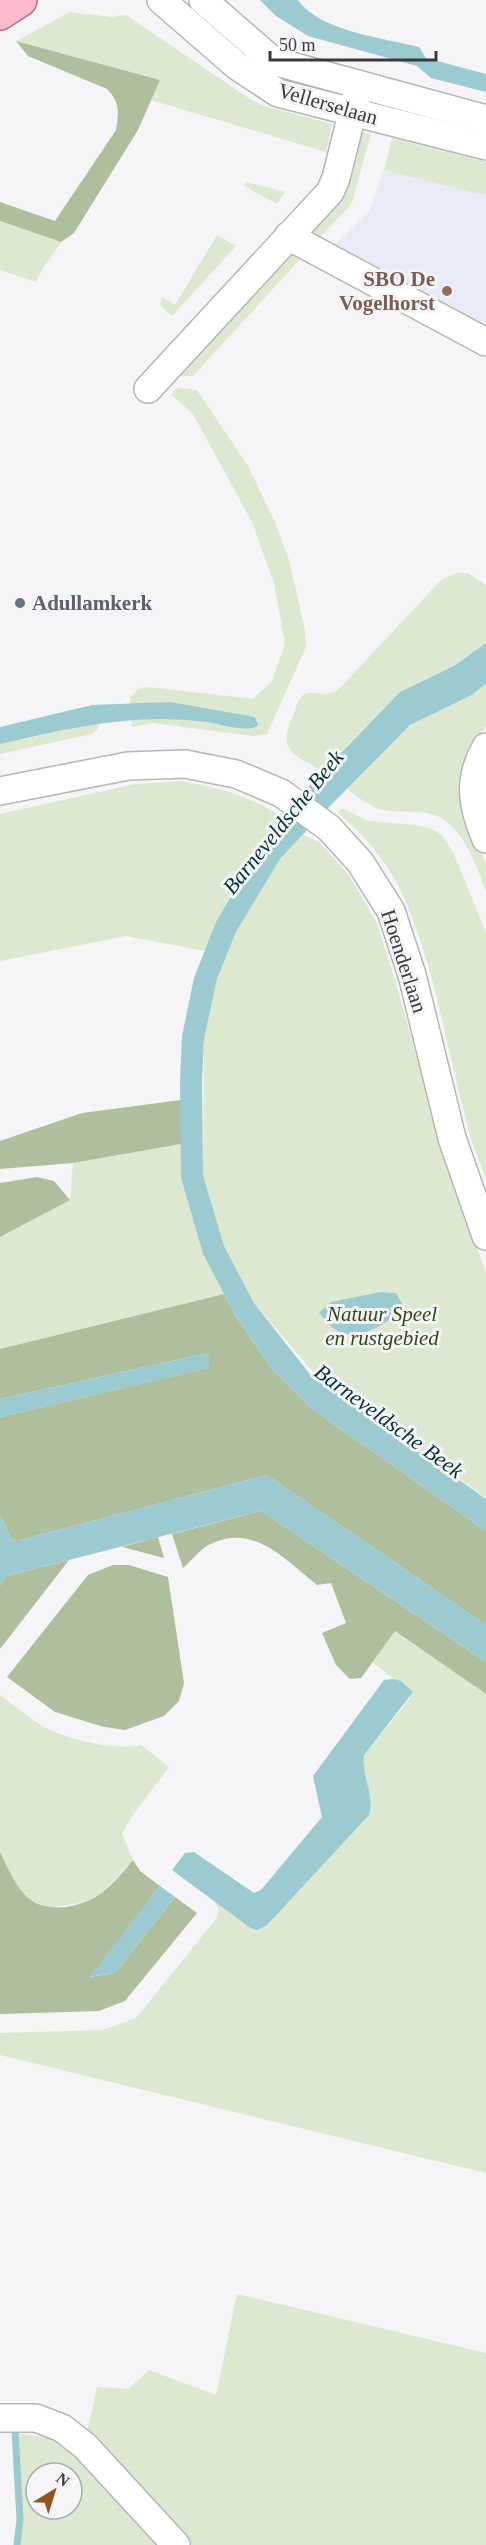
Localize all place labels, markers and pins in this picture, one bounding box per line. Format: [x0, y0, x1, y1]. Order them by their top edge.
place label: SBO De Vogelhorst [339, 267, 435, 315]
marker: SBO De Vogelhorst [440, 284, 454, 298]
place label: Adullamkerk [32, 591, 153, 615]
marker: Adullamkerk [13, 596, 27, 610]

